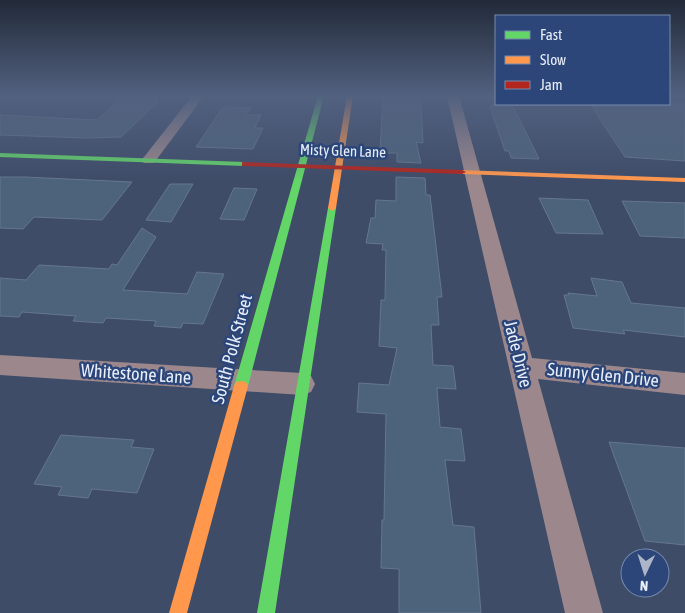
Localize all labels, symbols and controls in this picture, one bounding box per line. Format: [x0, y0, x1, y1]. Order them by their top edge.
legend [495, 15, 670, 105]
text: Fast [540, 26, 562, 43]
text: Slow [540, 51, 566, 68]
text: Jam [540, 76, 563, 93]
street label: Misty Glen Lane [300, 141, 387, 161]
street label: South Polk Street [207, 292, 256, 406]
street label: Jade Drive [500, 318, 537, 390]
street label: Sunny Glen Drive [546, 358, 660, 391]
street label: Whitestone Lane [80, 359, 192, 388]
north arrow [620, 548, 670, 598]
text: N [639, 578, 649, 594]

